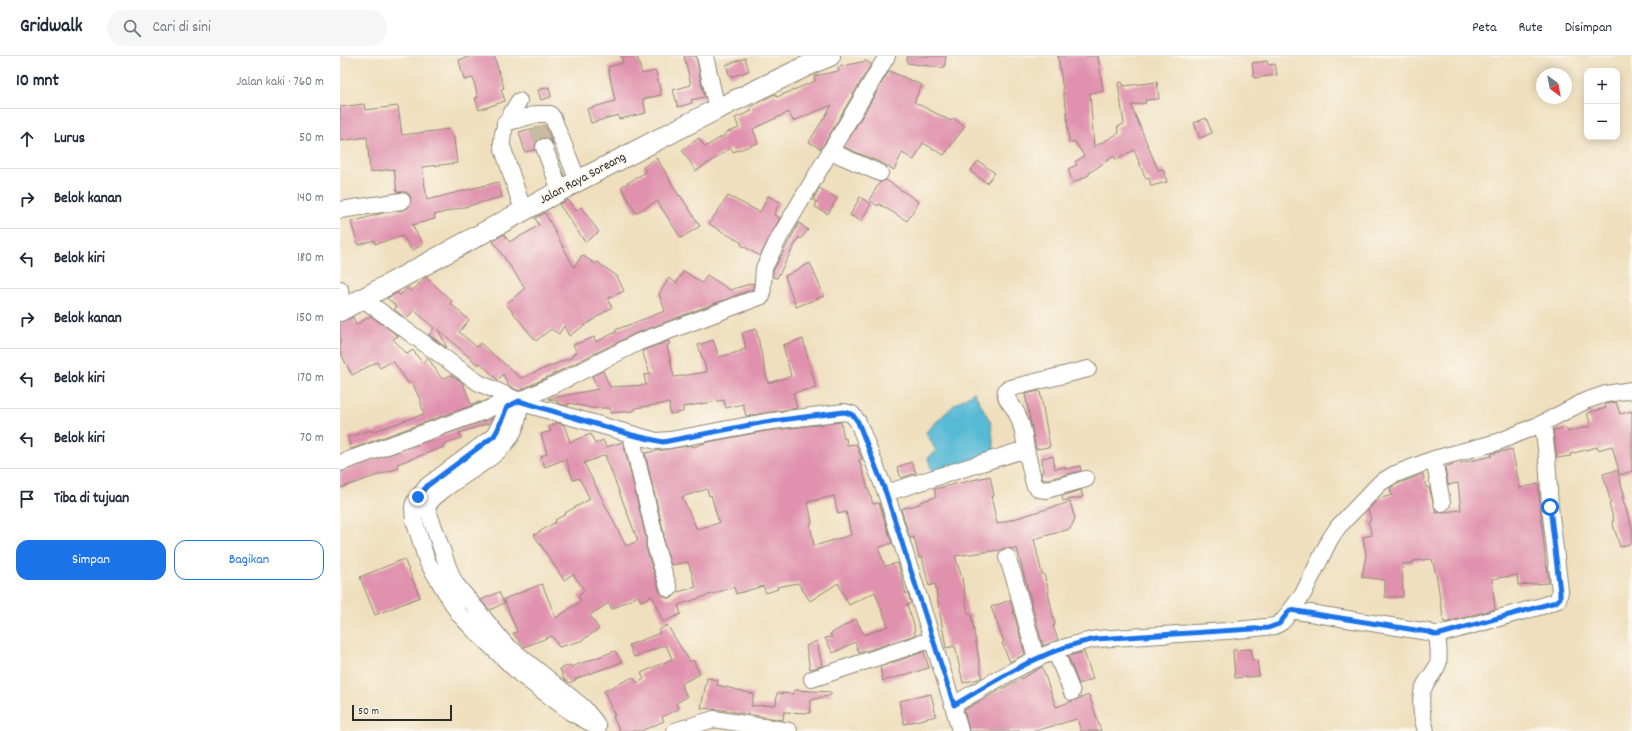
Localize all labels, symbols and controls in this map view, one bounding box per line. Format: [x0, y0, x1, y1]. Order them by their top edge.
search box [107, 10, 387, 46]
text: Gridwalk [20, 14, 83, 41]
icon: search [121, 17, 143, 39]
text: Cari di sini [153, 17, 211, 39]
text: Peta [1472, 18, 1496, 38]
text: Rute [1518, 18, 1543, 38]
text: Disimpan [1565, 18, 1612, 38]
north arrow [1536, 68, 1572, 104]
map controls [1584, 68, 1620, 140]
button: + [1584, 68, 1620, 104]
text: 10 mnt [16, 70, 59, 94]
text: Jalan kaki · 760 m [237, 73, 324, 92]
button: − [1584, 104, 1620, 140]
icon: ahead [16, 128, 38, 150]
text: Lurus [54, 128, 85, 150]
text: 50 m [299, 129, 324, 148]
street label: Jalan Raya Soreang [536, 148, 630, 210]
icon: right [16, 188, 38, 210]
text: Belok kanan [54, 188, 122, 210]
text: 140 m [297, 189, 324, 208]
icon: left [16, 248, 38, 270]
text: Belok kiri [54, 248, 105, 270]
text: 180 m [297, 249, 324, 268]
icon: right [16, 308, 38, 330]
text: Belok kanan [54, 308, 122, 330]
text: 150 m [296, 309, 324, 328]
icon: left [16, 368, 38, 390]
text: Belok kiri [54, 368, 105, 390]
text: 170 m [297, 369, 324, 388]
icon: left [16, 428, 38, 450]
text: Belok kiri [54, 428, 105, 450]
text: 70 m [300, 429, 324, 448]
icon: arrive [16, 488, 38, 510]
text: Tiba di tujuan [54, 488, 129, 510]
route end [409, 488, 427, 506]
route start [1541, 498, 1559, 516]
button: Simpan [16, 540, 166, 580]
button: Bagikan [174, 540, 324, 580]
scale bar [352, 703, 452, 722]
text: 50 m [358, 704, 379, 720]

